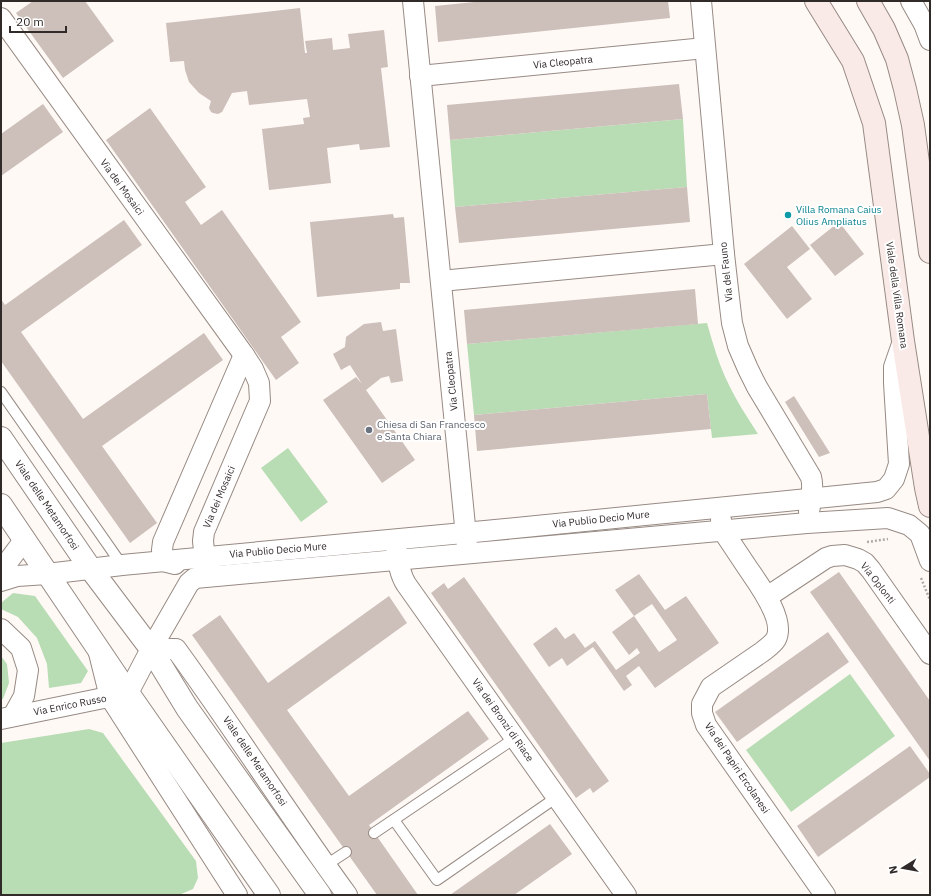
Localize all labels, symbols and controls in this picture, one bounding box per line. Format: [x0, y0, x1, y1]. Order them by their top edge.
scale bar [10, 8, 66, 34]
text: 20 m [16, 14, 44, 29]
street label: Via Cleopatra [533, 52, 594, 72]
street label: Via dei Mosaici [97, 156, 147, 218]
place label: Villa Romana Caius Olius Ampliatus [796, 203, 882, 228]
marker: Villa Romana Caius Olius Ampliatus [783, 210, 793, 220]
street label: Via del Fauno [716, 241, 736, 303]
street label: Viale della Villa Romana [883, 241, 911, 350]
street label: Via Cleopatra [441, 350, 461, 411]
place label: Chiesa di San Francesco e Santa Chiara [377, 418, 486, 443]
marker: Chiesa di San Francesco e Santa Chiara [364, 425, 374, 435]
street label: Viale delle Metamorfosi [12, 458, 82, 552]
street label: Via dei Mosaici [200, 464, 238, 530]
street label: Via Publio Decio Mure [552, 507, 651, 531]
street label: Via Publio Decio Mure [229, 539, 328, 561]
street label: Via Oplonti [858, 560, 898, 606]
street label: Via dei Bronzi di Riace [469, 676, 537, 765]
street label: Via Enrico Russo [32, 691, 108, 718]
street label: Viale delle Metamorfosi [220, 714, 290, 808]
street label: Via dei Papiri Ercolanesi [702, 720, 772, 816]
north arrow [883, 848, 923, 888]
text: N [886, 865, 901, 875]

